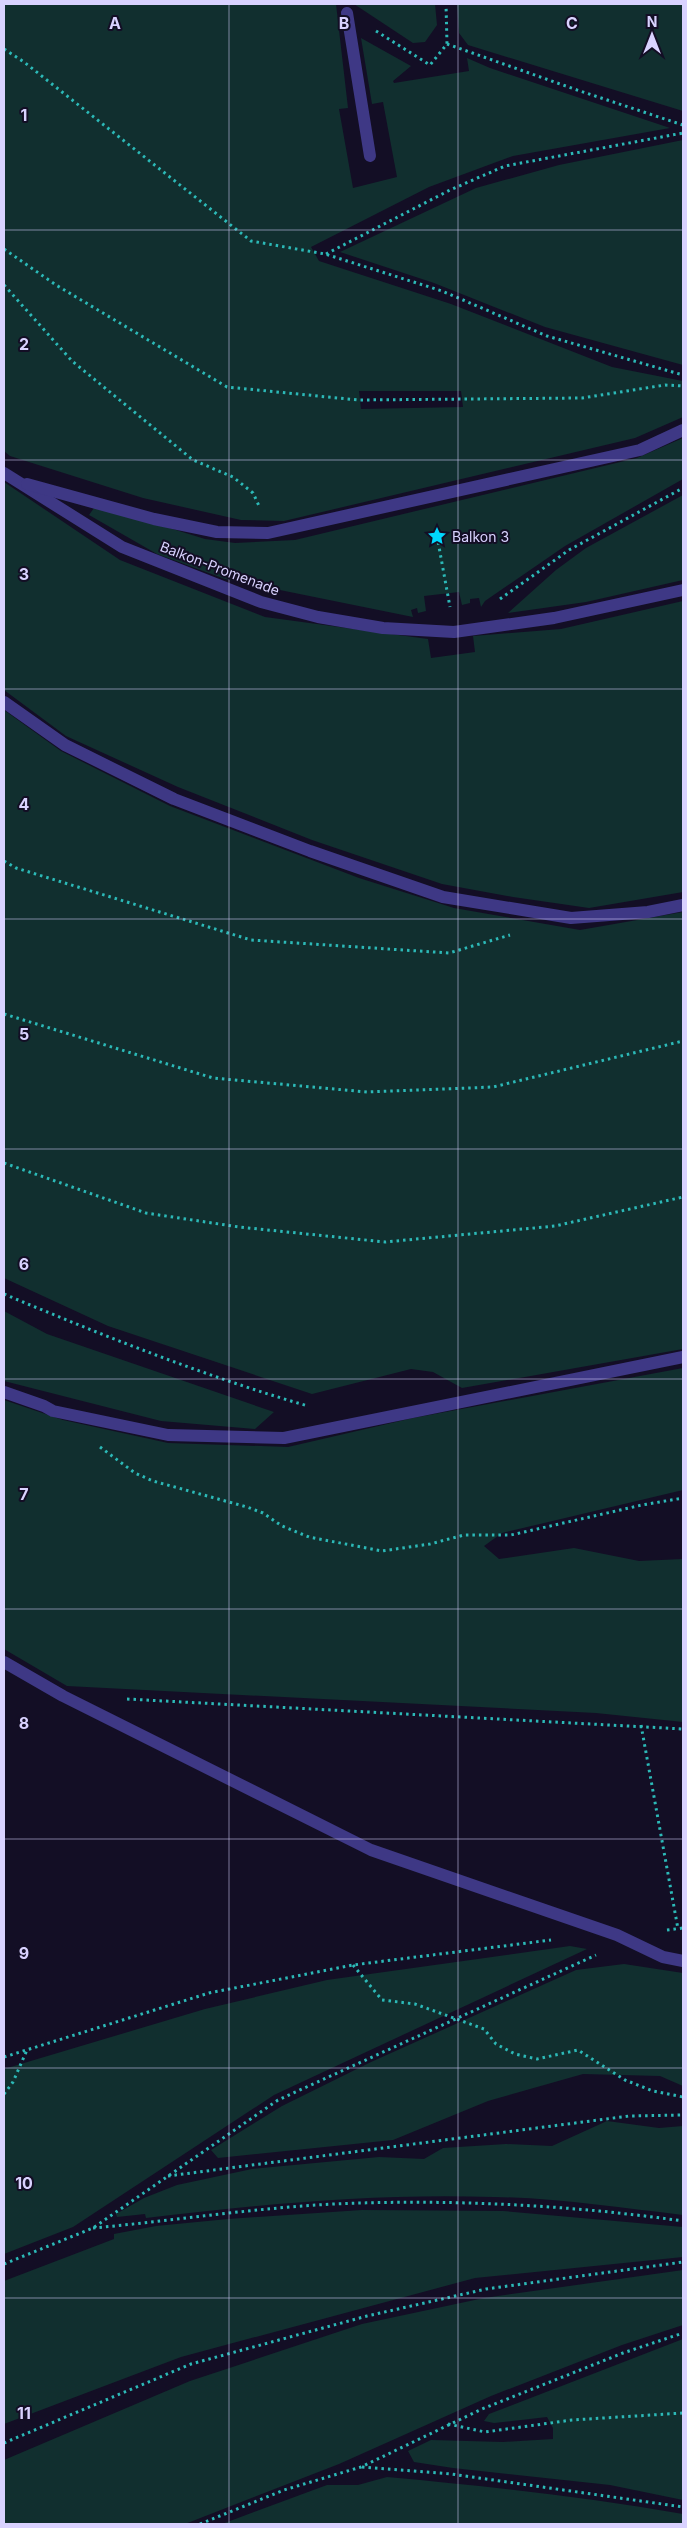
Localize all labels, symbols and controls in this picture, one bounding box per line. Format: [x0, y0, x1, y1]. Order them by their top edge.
north arrow [627, 10, 677, 60]
text: A [109, 13, 121, 33]
text: B [339, 13, 349, 33]
text: C [566, 13, 578, 33]
text: N [647, 13, 657, 30]
text: 1 [21, 105, 27, 125]
text: 2 [19, 334, 29, 354]
place icon: Balkon 3 [426, 525, 448, 547]
place label: Balkon 3 [452, 528, 509, 545]
street label: Balkon-Promenade [158, 537, 282, 599]
text: 3 [19, 564, 29, 584]
text: 4 [19, 794, 30, 814]
text: 5 [19, 1024, 29, 1044]
text: 6 [19, 1254, 29, 1274]
text: 7 [19, 1484, 29, 1504]
text: 8 [19, 1713, 29, 1733]
text: 9 [19, 1943, 29, 1963]
text: 10 [15, 2173, 33, 2193]
text: 11 [17, 2403, 31, 2423]

